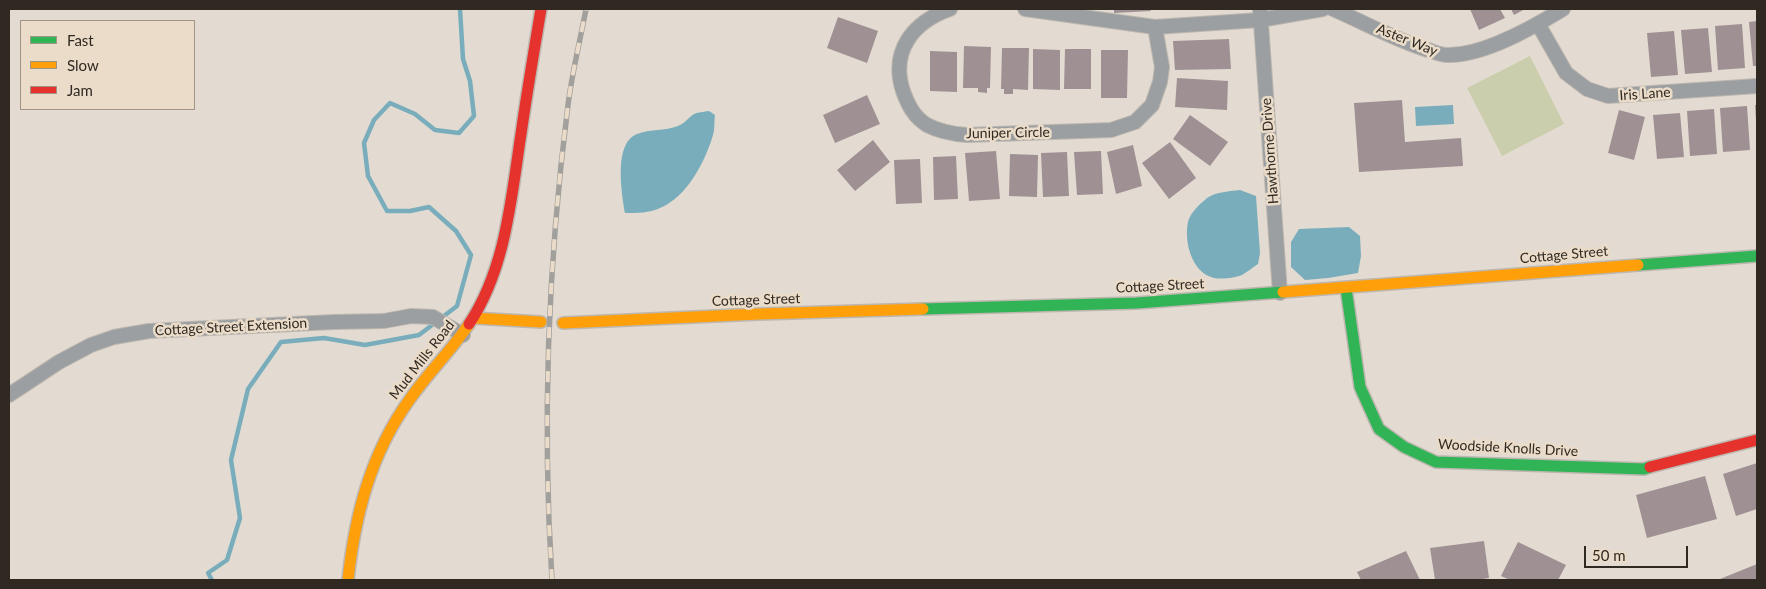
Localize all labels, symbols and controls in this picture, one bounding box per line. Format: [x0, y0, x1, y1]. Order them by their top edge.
legend [20, 20, 195, 110]
street label: Aster Way [1374, 20, 1440, 60]
text: Fast [67, 31, 94, 49]
text: Slow [67, 56, 99, 74]
text: Jam [67, 81, 93, 99]
street label: Iris Lane [1619, 84, 1671, 104]
street label: Hawthorne Drive [1258, 97, 1282, 205]
street label: Juniper Circle [966, 124, 1050, 142]
street label: Cottage Street [1519, 243, 1609, 267]
street label: Cottage Street [1115, 275, 1205, 297]
street label: Cottage Street [711, 290, 801, 310]
street label: Cottage Street Extension [154, 315, 308, 339]
street label: Mud Mills Road [386, 317, 458, 403]
street label: Woodside Knolls Drive [1437, 436, 1579, 460]
scale bar [1586, 536, 1690, 568]
text: 50 m [1592, 546, 1626, 564]

